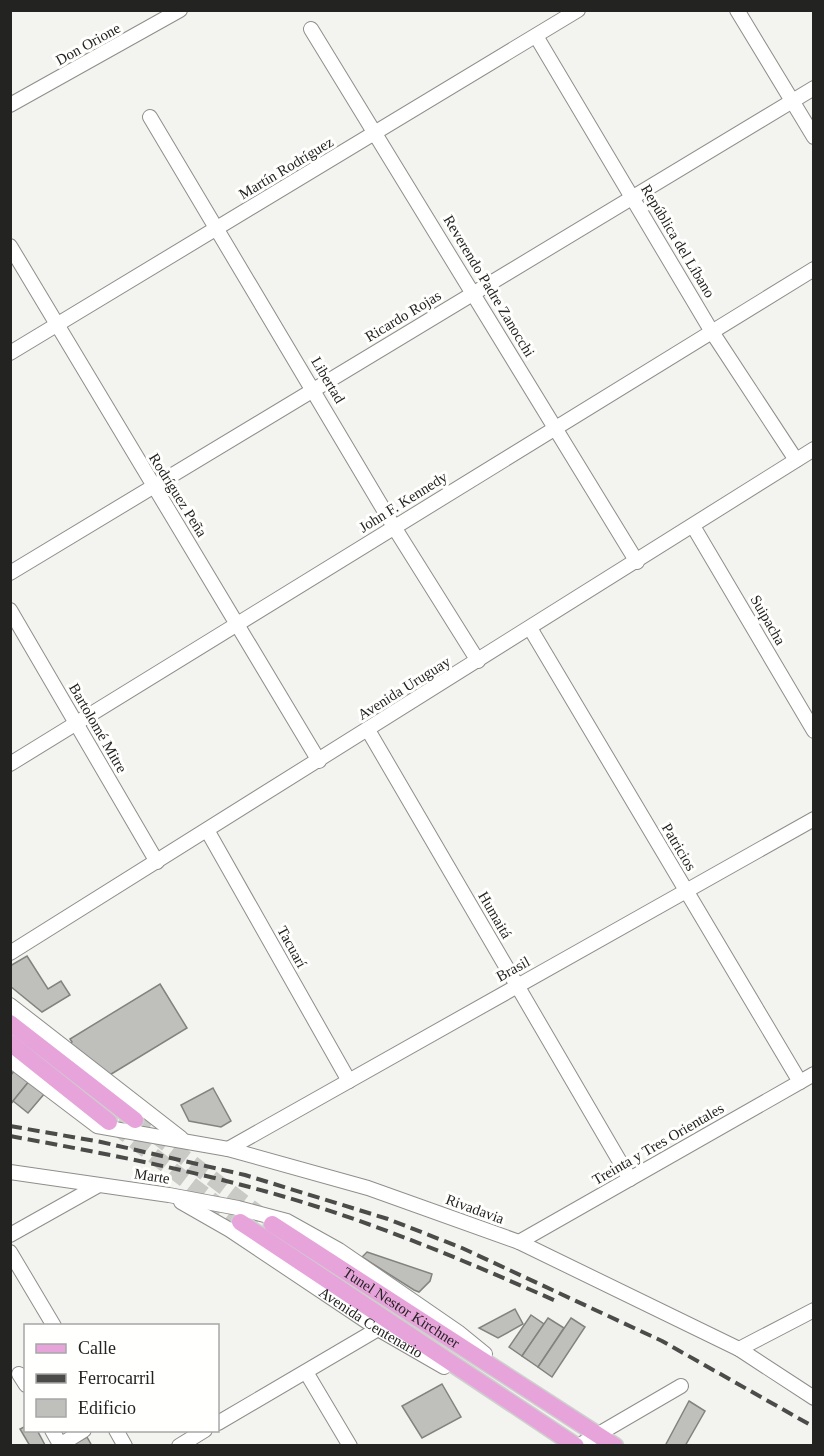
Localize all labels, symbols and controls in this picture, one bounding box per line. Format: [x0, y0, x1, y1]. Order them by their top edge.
street label: Don Orione [53, 20, 123, 68]
street label: Martín Rodríguez [236, 133, 336, 202]
street label: República del Líbano [638, 182, 718, 300]
street label: Reverendo Padre Zanocchi [440, 212, 538, 360]
street label: Ricardo Rojas [362, 287, 444, 345]
street label: Libertad [308, 354, 348, 406]
street label: Rodríguez Peña [146, 450, 210, 540]
street label: John F. Kennedy [356, 468, 450, 536]
street label: Suipacha [747, 592, 789, 648]
street label: Avenida Uruguay [355, 653, 454, 723]
street label: Bartolomé Mitre [66, 681, 130, 776]
street label: Patricios [659, 820, 699, 874]
street label: Humaitá [475, 889, 515, 942]
street label: Tacuarí [274, 924, 310, 970]
street label: Brasil [493, 953, 533, 985]
street label: Treinta y Tres Orientales [589, 1100, 727, 1188]
street label: Marte [133, 1165, 171, 1187]
street label: Rivadavia [444, 1191, 507, 1227]
street label: Tunel Nestor Kirchner [340, 1264, 462, 1351]
street label: Avenida Centenario [316, 1284, 425, 1361]
legend [24, 1324, 219, 1432]
text: Calle [78, 1338, 116, 1358]
text: Ferrocarril [78, 1368, 155, 1388]
text: Edificio [78, 1398, 136, 1418]

